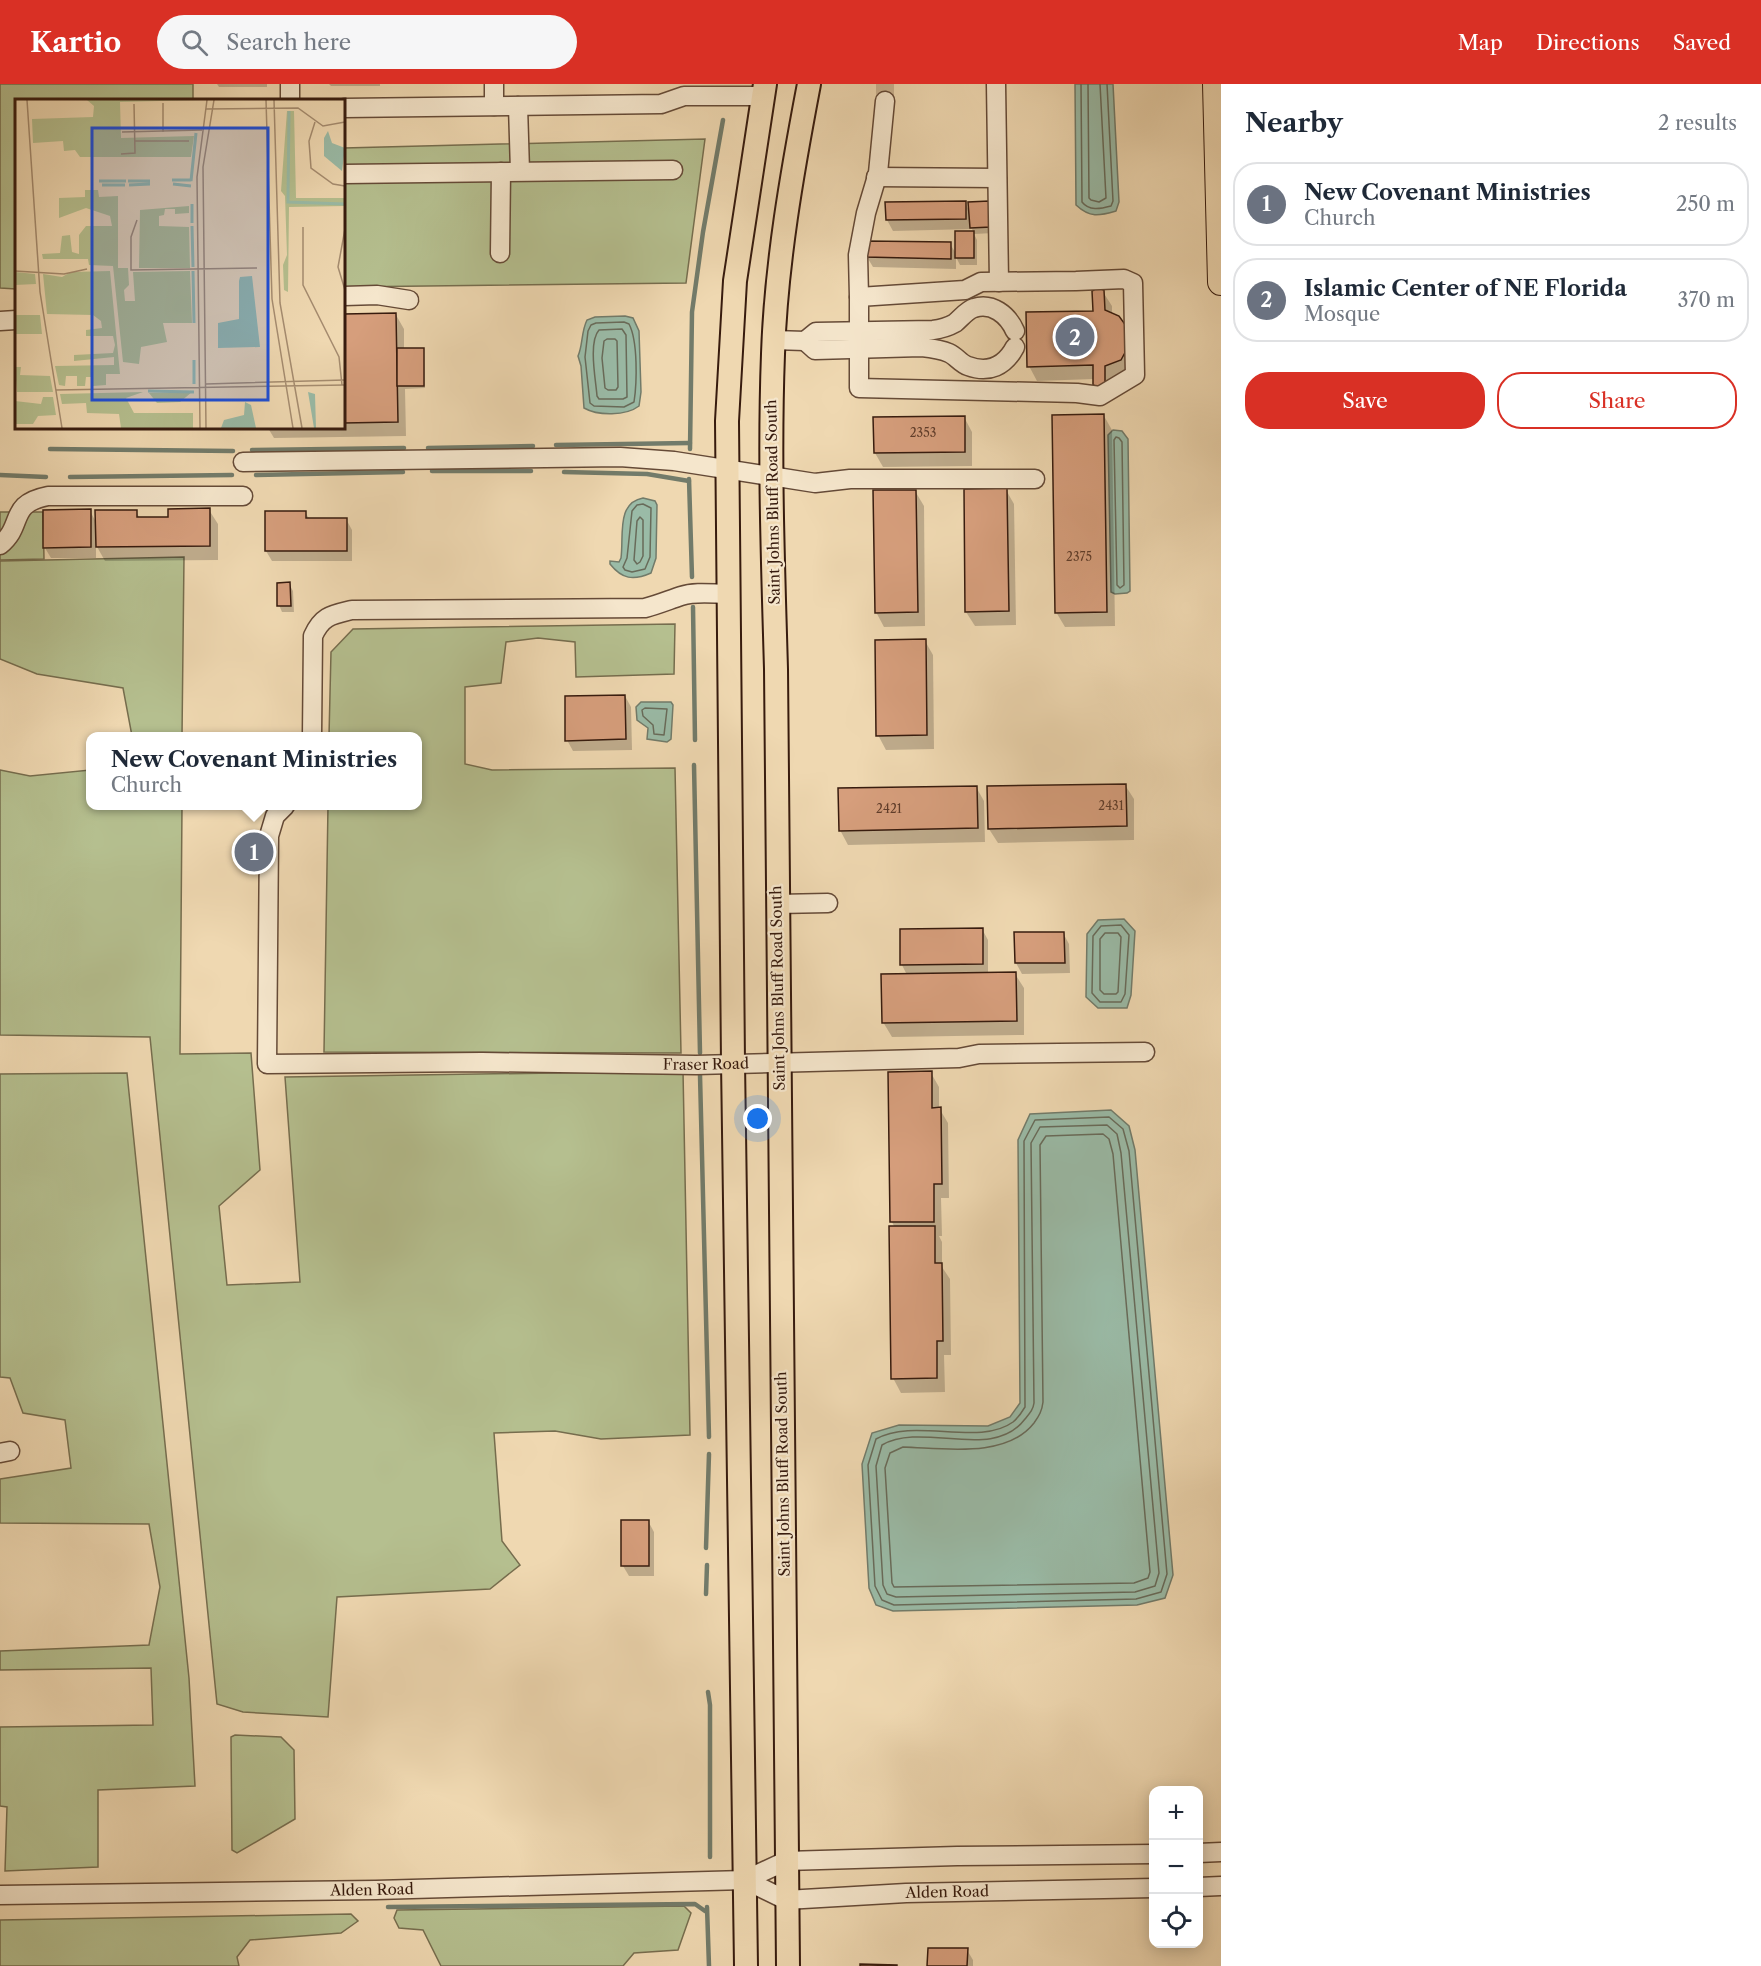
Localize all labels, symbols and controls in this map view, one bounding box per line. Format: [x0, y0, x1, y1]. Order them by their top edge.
search box [157, 15, 577, 69]
text: Kartio [30, 25, 121, 59]
icon: search [178, 26, 211, 59]
text: Search here [226, 29, 351, 56]
text: Map [1458, 30, 1503, 55]
text: Directions [1536, 30, 1640, 55]
text: Saved [1673, 30, 1731, 55]
inset map [15, 99, 345, 429]
text: Nearby [1245, 107, 1343, 139]
text: 2 results [1658, 111, 1737, 135]
text: New Covenant Ministries [1304, 179, 1591, 206]
text: 1 [1262, 192, 1271, 216]
text: 250 m [1676, 192, 1735, 216]
text: Church [1304, 206, 1375, 230]
text: Islamic Center of NE Florida [1304, 275, 1627, 302]
text: 2 [1261, 288, 1272, 312]
text: 370 m [1678, 288, 1735, 312]
text: Mosque [1304, 302, 1380, 326]
pin: 2 [1056, 314, 1094, 360]
button: Save [1245, 372, 1485, 429]
button: Share [1497, 372, 1737, 429]
street label: Saint Johns Bluff Road South [761, 399, 784, 605]
house number: 2353 [910, 425, 936, 440]
house number: 2375 [1066, 549, 1092, 564]
popup [86, 732, 422, 810]
text: New Covenant Ministries [111, 746, 397, 773]
text: Church [111, 773, 182, 797]
house number: 2431 [1098, 798, 1124, 813]
house number: 2421 [876, 801, 902, 816]
pin: 1 [234, 830, 274, 874]
street label: Saint Johns Bluff Road South [766, 885, 789, 1091]
street label: Fraser Road [663, 1054, 749, 1074]
your location [743, 1104, 772, 1133]
street label: Saint Johns Bluff Road South [771, 1371, 794, 1577]
map controls [1149, 1786, 1203, 1948]
button: + [1149, 1786, 1203, 1840]
button: − [1149, 1840, 1203, 1894]
street label: Alden Road [329, 1879, 414, 1900]
street label: Alden Road [904, 1881, 989, 1902]
button: locate [1149, 1894, 1203, 1948]

